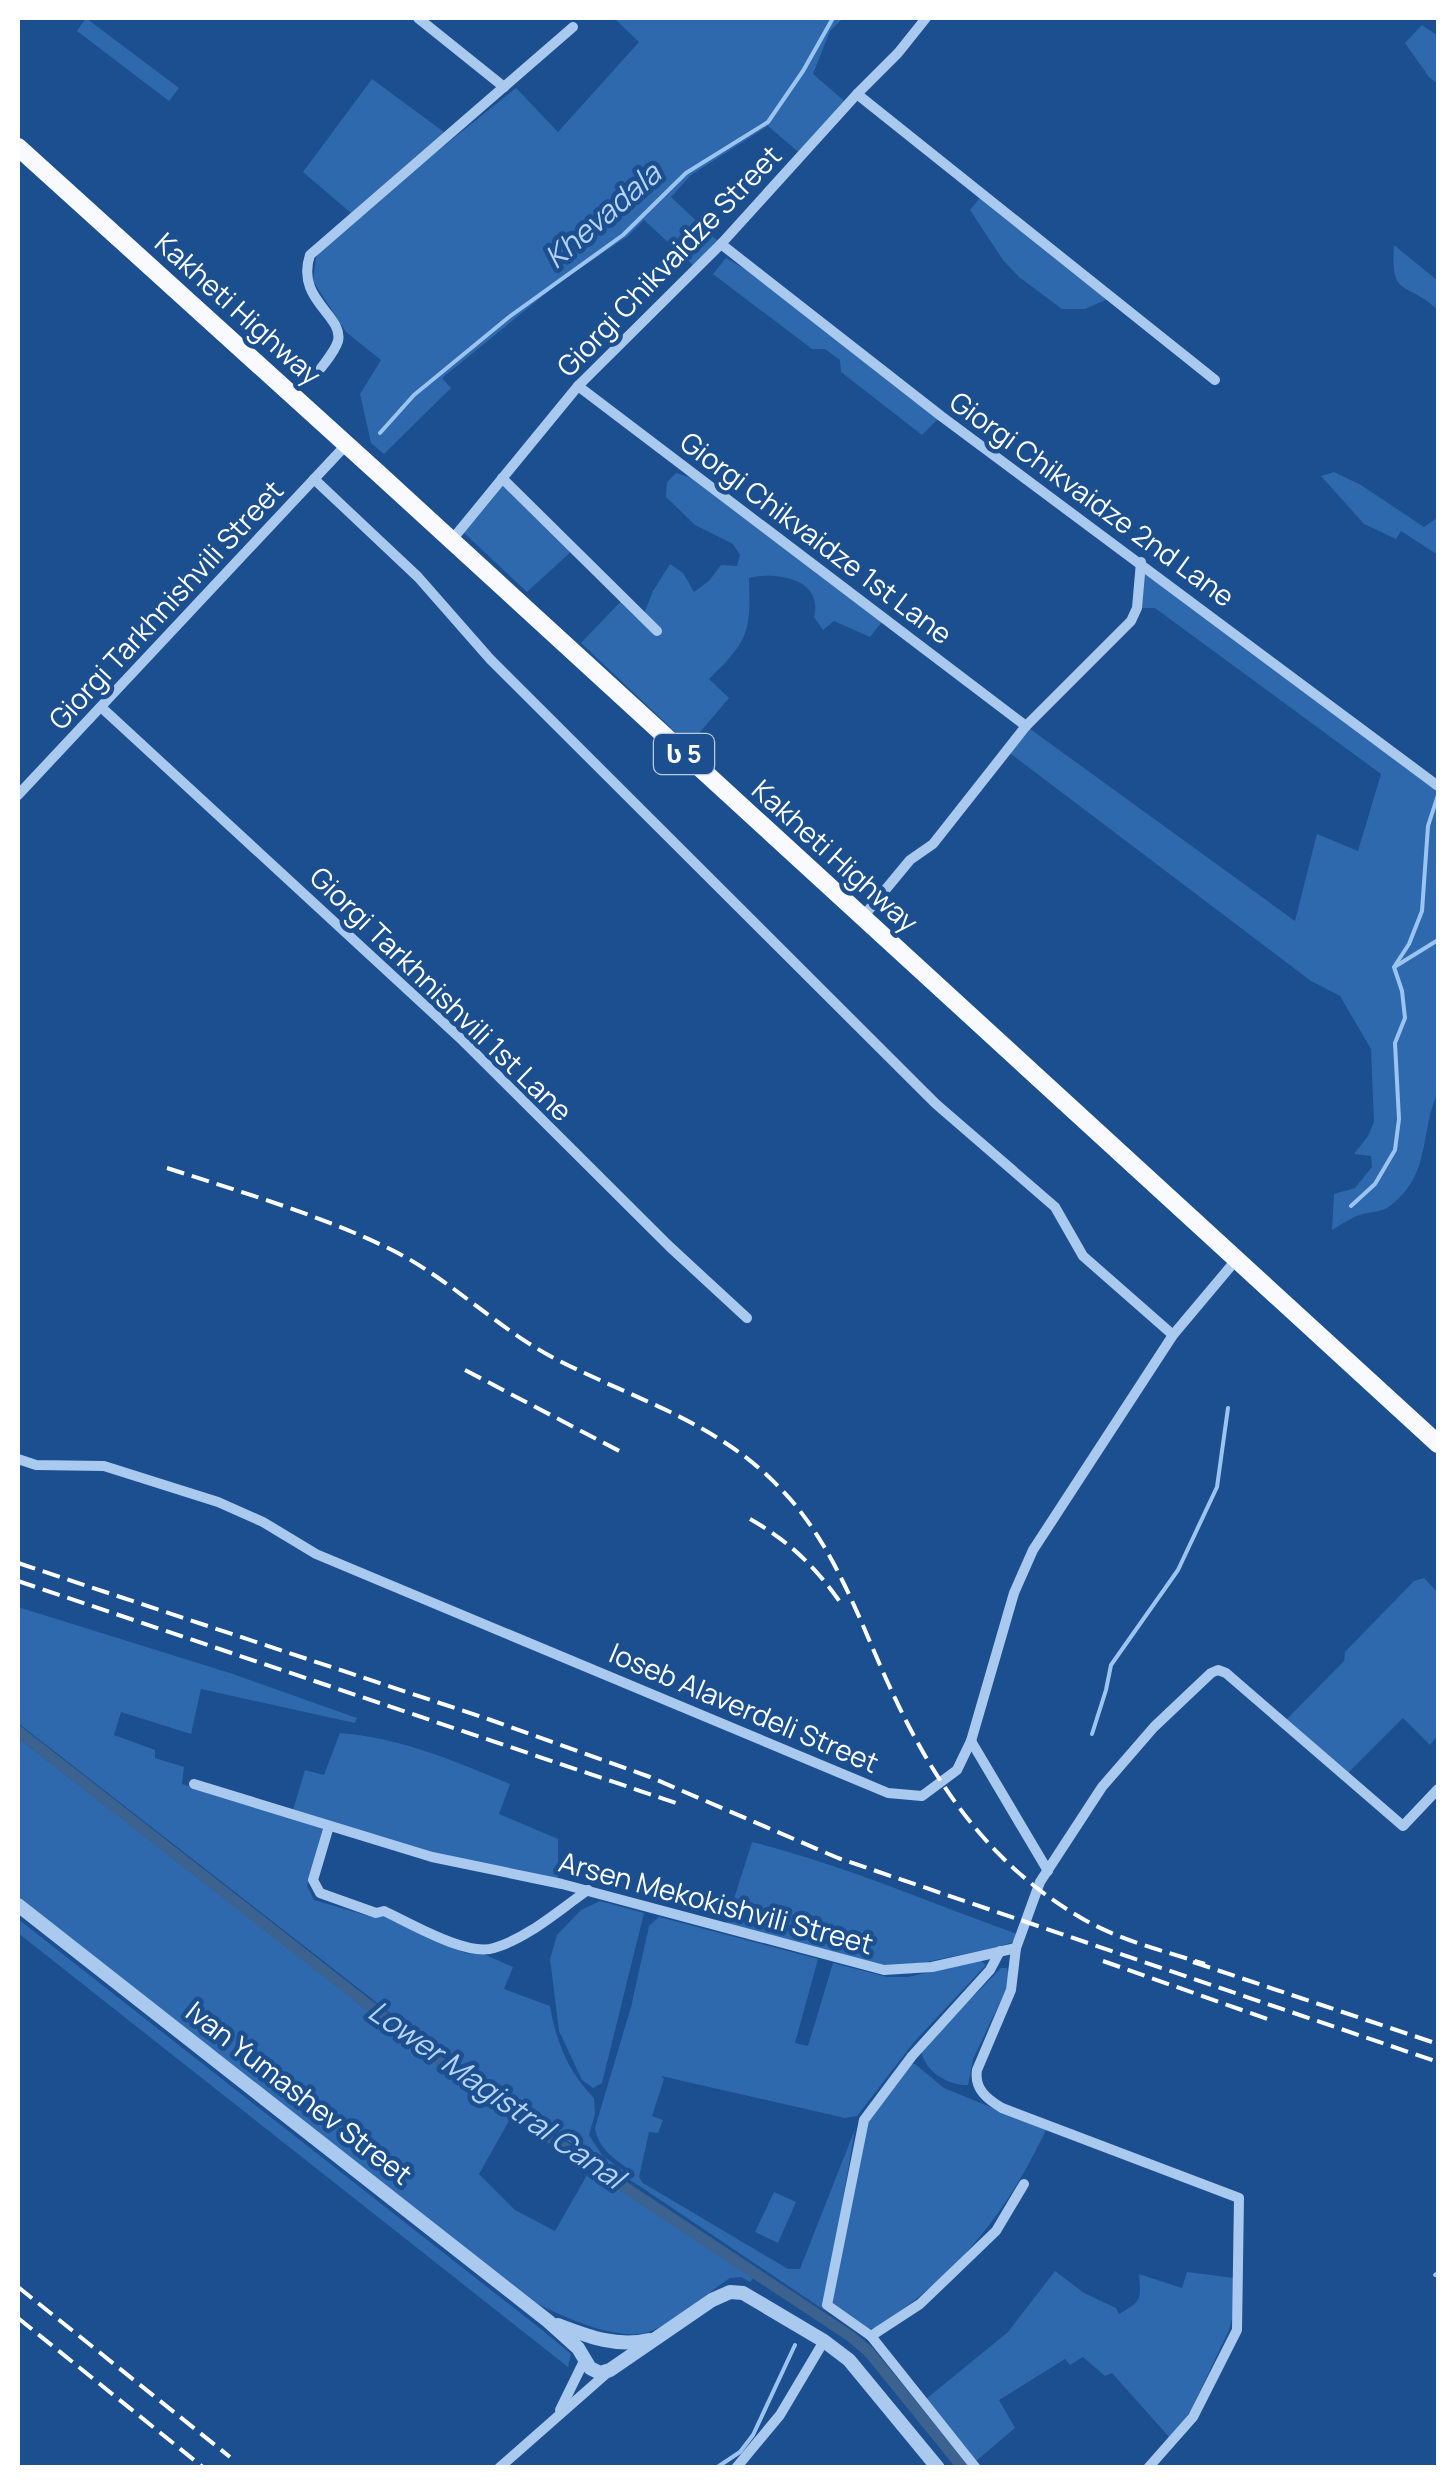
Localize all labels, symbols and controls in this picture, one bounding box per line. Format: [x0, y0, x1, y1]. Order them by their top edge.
street label: Giorgi Chikvaidze Street [548, 136, 789, 384]
water label: Khevadala [535, 152, 670, 277]
street label: Kakheti Highway [147, 223, 330, 393]
street label: Giorgi Chikvaidze 2nd Lane [943, 382, 1243, 614]
street label: Giorgi Chikvaidze 1st Lane [673, 422, 960, 652]
street label: Giorgi Tarkhnishvili Street [39, 471, 291, 737]
road number: ს 5 [654, 734, 714, 774]
street label: Kakheti Highway [744, 770, 927, 940]
street label: Giorgi Tarkhnishvili 1st Lane [302, 858, 581, 1129]
street label: Ioseb Alaverdeli Street [604, 1633, 885, 1781]
street label: Arsen Mekokishvili Street [555, 1842, 877, 1962]
water label: Lower Magistral Canal [361, 1990, 636, 2200]
street label: Ivan Yumashev Street [179, 1992, 421, 2193]

